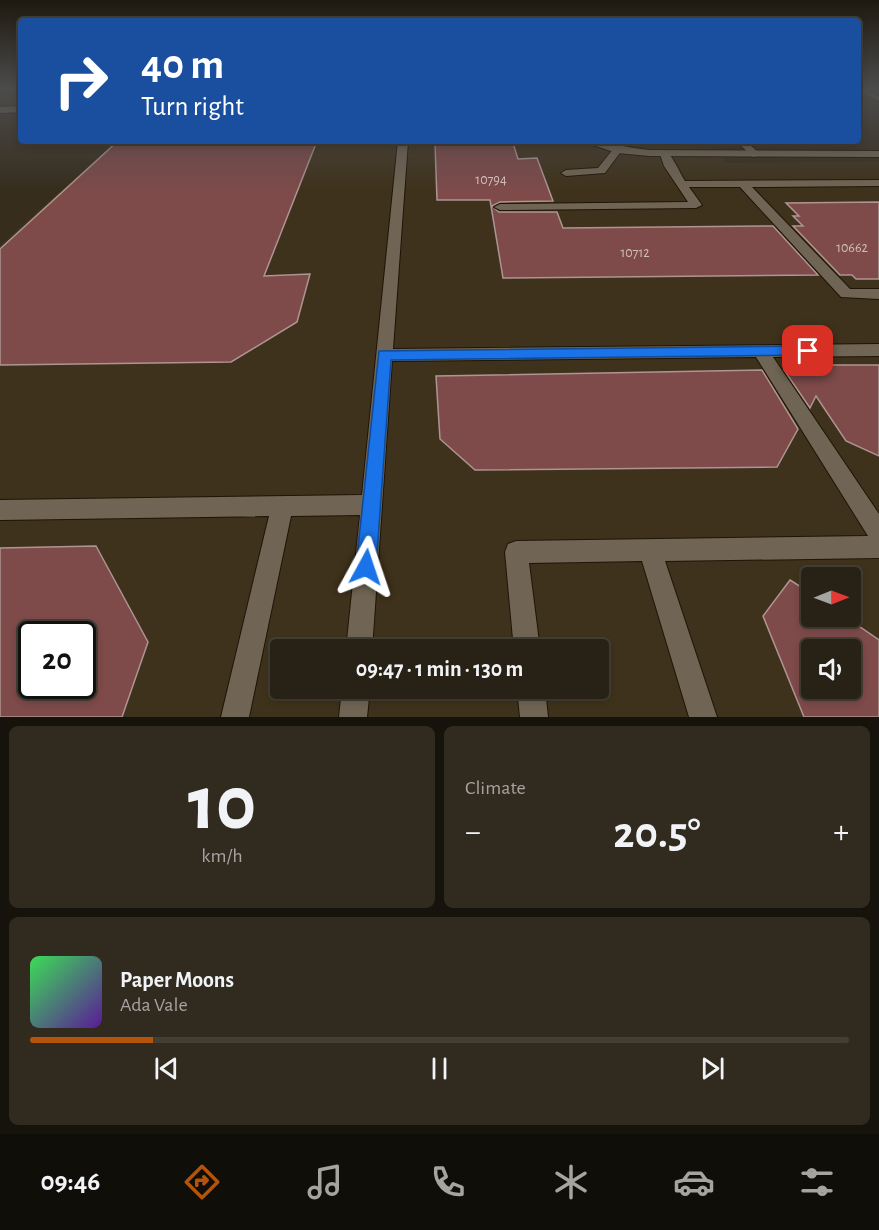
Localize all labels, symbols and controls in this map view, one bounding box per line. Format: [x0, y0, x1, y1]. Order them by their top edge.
icon: right [42, 42, 120, 120]
text: 40 m [141, 44, 224, 86]
text: Turn right [141, 93, 244, 120]
house number: 10794 [475, 173, 507, 187]
house number: 10662 [836, 241, 868, 255]
house number: 10712 [620, 246, 650, 260]
pin [782, 325, 833, 376]
icon: arrive [791, 334, 824, 367]
position arrow [334, 535, 398, 599]
north arrow [801, 567, 861, 627]
map controls [801, 567, 861, 699]
speed limit sign: 20 [18, 621, 96, 699]
button: sound [801, 639, 861, 699]
text: 09:47 · 1 min · 130 m [356, 658, 523, 680]
text: 10 [188, 766, 256, 844]
text: Climate [465, 778, 526, 798]
text: 20.5° [613, 811, 701, 856]
text: − [465, 816, 481, 849]
text: + [833, 816, 849, 849]
text: km/h [201, 846, 243, 866]
text: Paper Moons [120, 969, 234, 991]
text: Ada Vale [120, 995, 188, 1015]
icon: previous [150, 1052, 183, 1085]
icon: pause [423, 1052, 456, 1085]
icon: next [696, 1052, 729, 1085]
icon: directions [181, 1161, 223, 1203]
icon: music [304, 1161, 346, 1203]
icon: phone [427, 1161, 469, 1203]
icon: climate [550, 1161, 592, 1203]
icon: car [673, 1161, 715, 1203]
icon: filters [796, 1161, 838, 1203]
text: 09:46 [41, 1168, 100, 1195]

